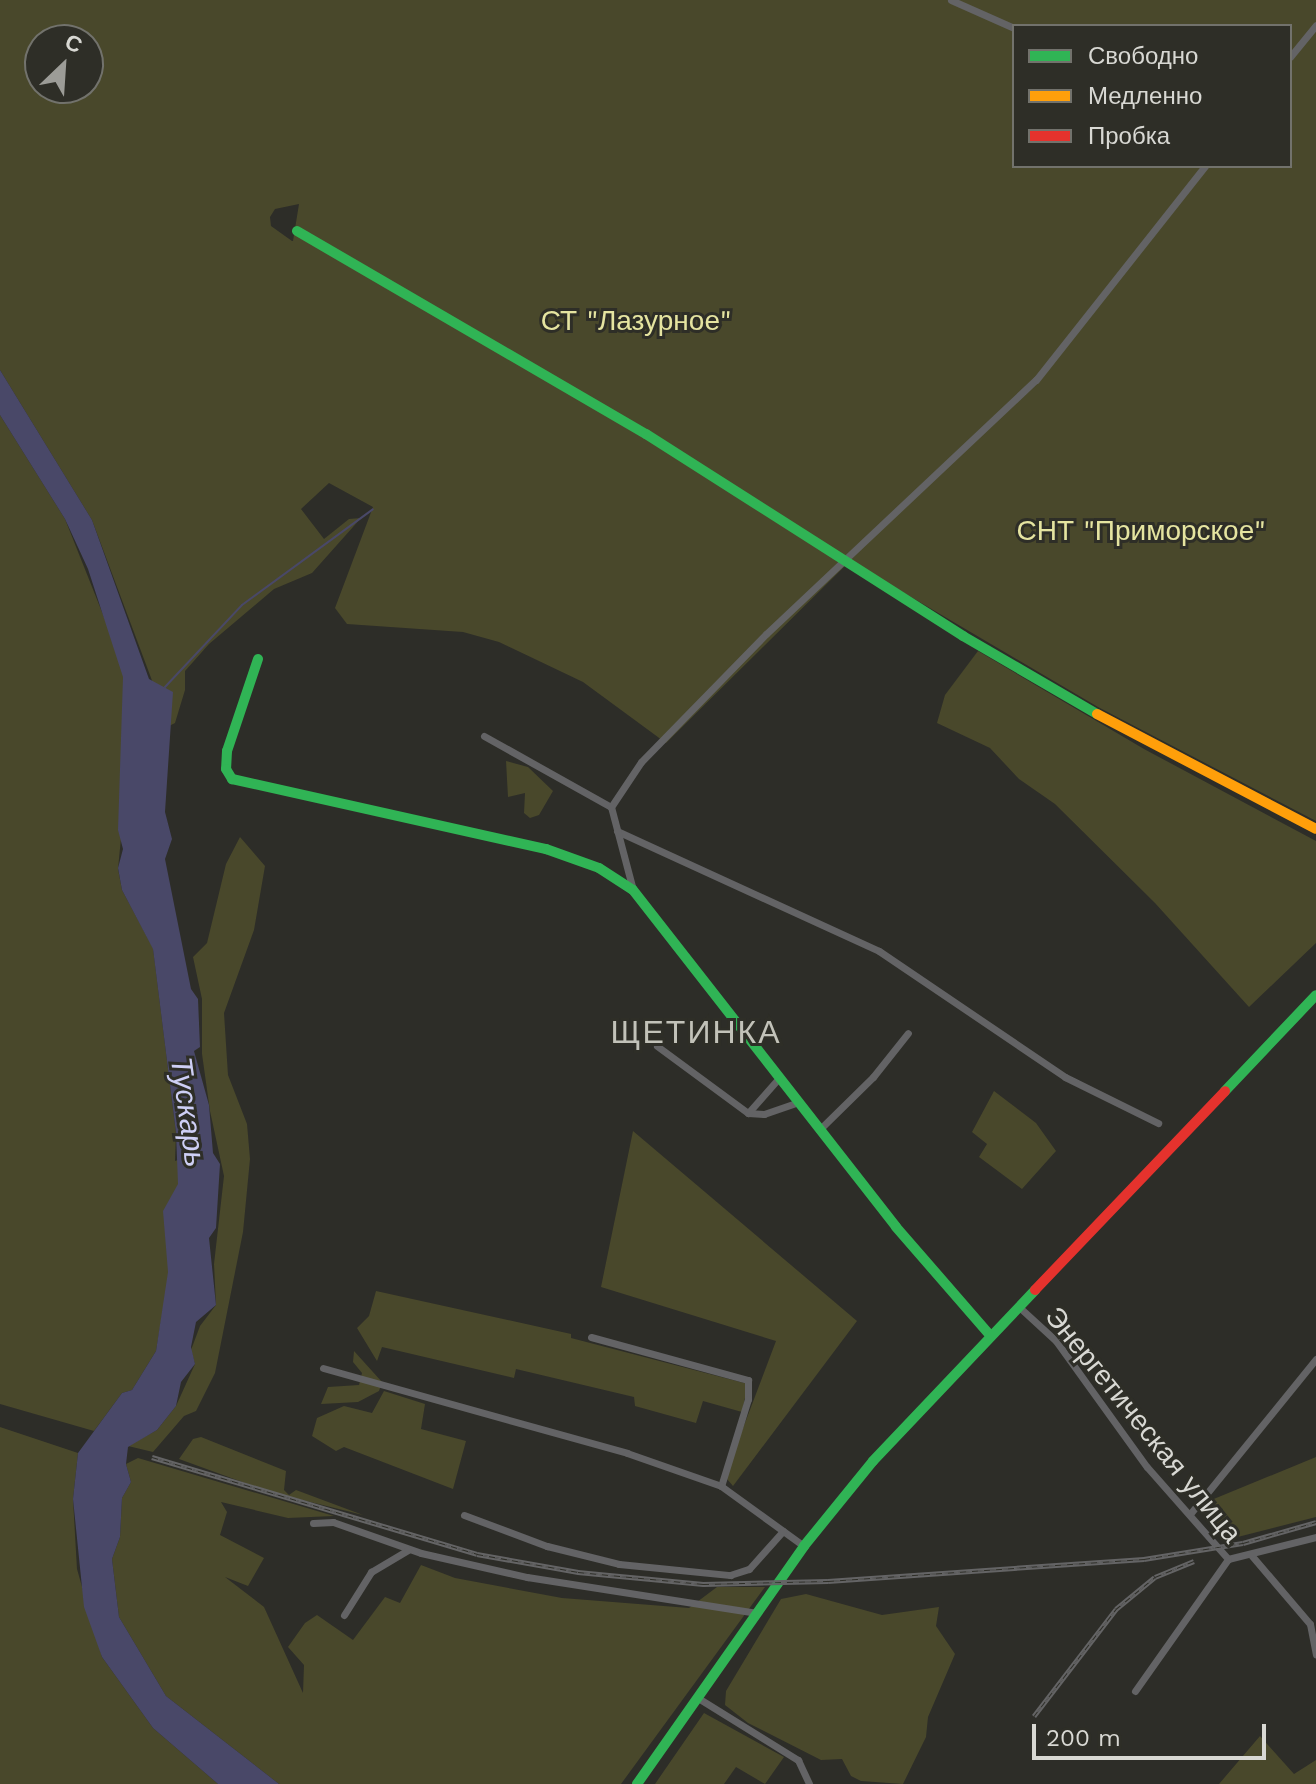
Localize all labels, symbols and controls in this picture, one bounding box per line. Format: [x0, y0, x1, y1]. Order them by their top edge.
north arrow [24, 24, 104, 104]
legend [1012, 24, 1292, 168]
text: С [61, 29, 86, 58]
text: Свободно [1088, 42, 1198, 70]
text: Медленно [1088, 82, 1202, 110]
text: Пробка [1088, 122, 1170, 150]
park label: СТ "Лазурное" [541, 304, 731, 338]
park label: СНТ "Приморское" [1016, 514, 1266, 548]
district label: ЩЕТИНКА [611, 1013, 781, 1051]
water label: Тускарь [162, 1055, 214, 1169]
street label: Энергетическая улица [1038, 1300, 1248, 1550]
scale bar [1036, 1708, 1270, 1758]
text: 200 m [1046, 1724, 1121, 1752]

